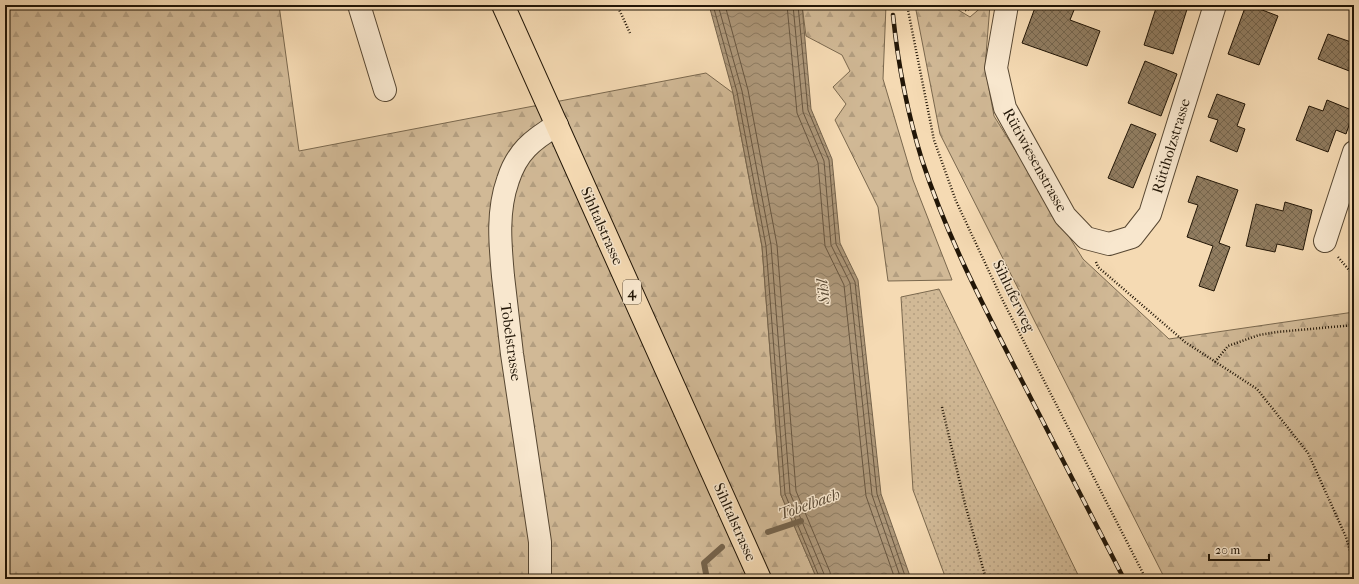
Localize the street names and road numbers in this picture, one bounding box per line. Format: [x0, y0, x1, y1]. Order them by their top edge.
street label: Rütiholzstrasse [1148, 96, 1194, 196]
street label: Rütiwiesenstrasse [999, 105, 1071, 216]
street label: Sihltalstrasse [577, 184, 627, 268]
street label: Sihluferweg [989, 257, 1040, 336]
road number: 4 [623, 280, 641, 304]
street label: Tobelstrasse [497, 302, 525, 383]
street label: Sihltalstrasse [710, 480, 760, 564]

